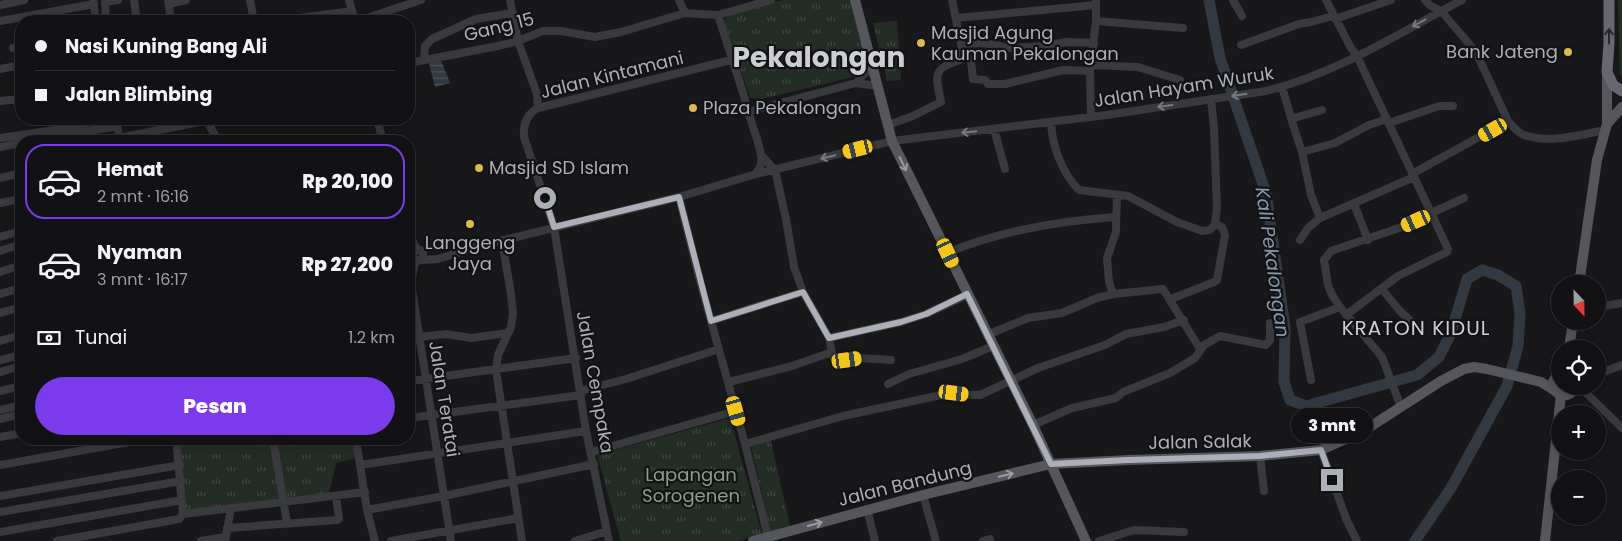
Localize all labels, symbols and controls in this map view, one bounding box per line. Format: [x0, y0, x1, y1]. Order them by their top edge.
street label: Gang 15 [461, 6, 537, 47]
one-way arrow [1411, 18, 1426, 28]
place label: Masjid Agung Kauman Pekalongan [931, 20, 1119, 66]
one-way arrow [1604, 28, 1614, 44]
text: Nasi Kuning Bang Ali [65, 33, 267, 60]
marker: Masjid Agung Kauman Pekalongan [915, 37, 927, 49]
district label: Pekalongan [733, 38, 905, 77]
place label: Bank Jateng [1446, 39, 1558, 64]
street label: Jalan Kintamani [538, 45, 686, 104]
marker: Bank Jateng [1562, 46, 1574, 58]
street label: Jalan Hayam Wuruk [1092, 60, 1276, 113]
text: Jalan Blimbing [65, 81, 212, 108]
one-way arrow [1232, 90, 1248, 100]
place label: Plaza Pekalongan [703, 95, 862, 120]
marker: Plaza Pekalongan [687, 102, 699, 114]
one-way arrow [1157, 102, 1173, 112]
car [1476, 116, 1509, 144]
one-way arrow [962, 127, 978, 137]
car [841, 138, 874, 160]
one-way arrow [820, 153, 836, 162]
place label: Masjid SD Islam [489, 155, 629, 180]
text: Hemat [97, 156, 163, 183]
one-way arrow [899, 156, 908, 171]
icon: car [37, 159, 82, 204]
marker: Masjid SD Islam [473, 162, 485, 174]
text: Rp 20,100 [302, 168, 393, 195]
text: 2 mnt · 16:16 [97, 185, 189, 208]
water label: Kali Pekalongan [1249, 185, 1296, 339]
route start [534, 187, 556, 209]
car [1399, 208, 1432, 234]
marker: Langgeng Jaya [464, 218, 476, 230]
place label: Langgeng Jaya [425, 230, 515, 276]
car [934, 236, 961, 270]
text: Nyaman [97, 239, 182, 266]
icon: car [37, 242, 82, 287]
text: Rp 27,200 [301, 251, 393, 278]
text: 3 mnt · 16:17 [97, 268, 188, 291]
north arrow [1551, 275, 1606, 330]
map controls [1551, 275, 1606, 525]
street label: Jalan Cempaka [571, 309, 620, 455]
district label: KRATON KIDUL [1342, 314, 1490, 342]
icon: cash [35, 324, 63, 352]
text: Tunai [75, 324, 127, 351]
text: 1.2 km [348, 326, 395, 349]
street label: Jalan Teratai [423, 339, 466, 459]
button: locate [1551, 340, 1606, 395]
car [831, 350, 862, 370]
button: Pesan [35, 377, 395, 435]
car [938, 384, 969, 402]
car [724, 395, 747, 427]
button: + [1551, 405, 1606, 460]
callout: 3 mnt [1291, 408, 1373, 442]
text: 3 mnt [1308, 414, 1356, 437]
street label: Jalan Salak [1148, 428, 1253, 455]
street label: Jalan Bandung [836, 455, 974, 512]
park label: Lapangan Sorogenen [642, 462, 740, 508]
route end [1321, 469, 1343, 491]
one-way arrow [998, 470, 1014, 479]
button: − [1551, 470, 1606, 525]
one-way arrow [806, 518, 822, 528]

